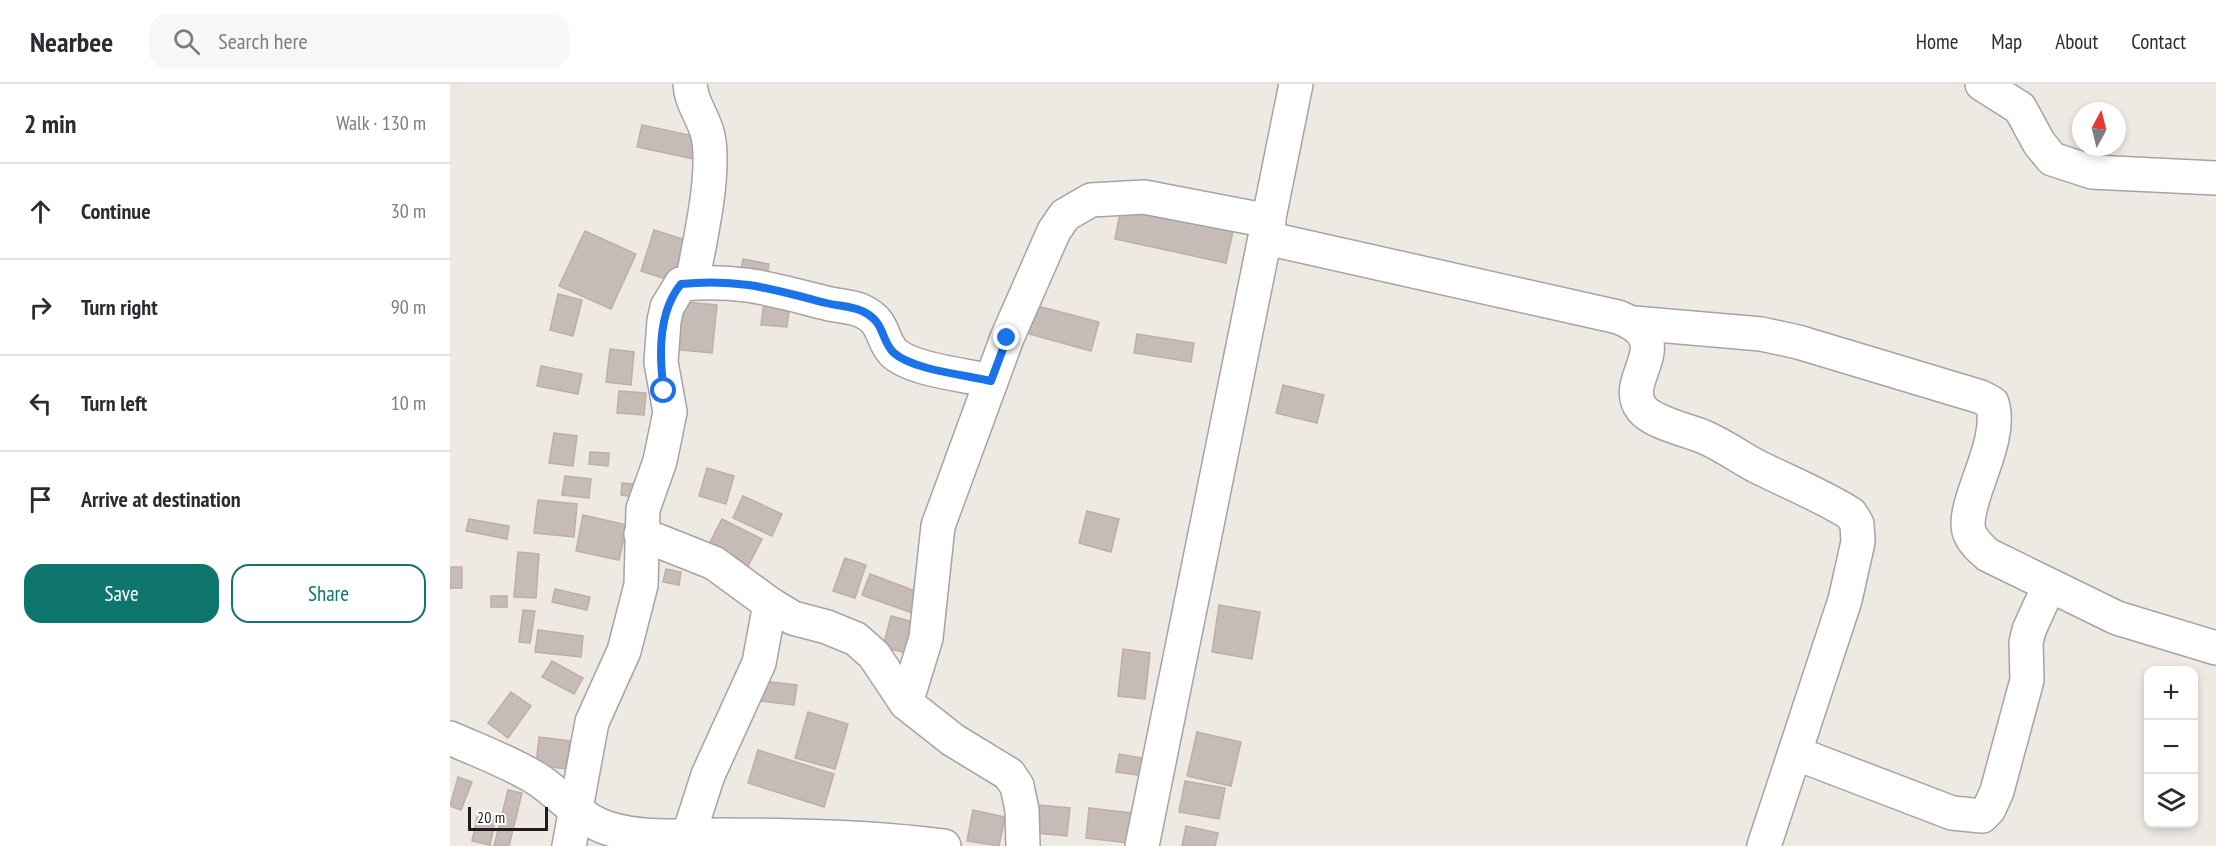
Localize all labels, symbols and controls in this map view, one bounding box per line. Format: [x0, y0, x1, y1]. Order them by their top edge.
search box [149, 14, 569, 68]
text: Nearbee [30, 23, 113, 60]
icon: search [170, 25, 203, 58]
text: Search here [218, 27, 308, 55]
text: Home [1916, 28, 1958, 55]
text: Map [1991, 28, 2022, 55]
text: About [2055, 28, 2098, 55]
text: Contact [2131, 28, 2186, 55]
north arrow [2072, 102, 2126, 156]
text: 2 min [24, 107, 77, 140]
text: Walk · 130 m [336, 110, 426, 136]
icon: ahead [24, 195, 57, 228]
text: Continue [81, 197, 151, 225]
text: 30 m [391, 198, 426, 224]
icon: right [24, 291, 57, 324]
text: Turn right [81, 293, 158, 321]
text: 90 m [391, 294, 426, 320]
route end [993, 324, 1019, 350]
route start [650, 377, 676, 403]
icon: left [24, 387, 57, 420]
text: Turn left [81, 389, 147, 417]
text: 10 m [391, 390, 426, 416]
icon: arrive [24, 483, 57, 516]
text: Arrive at destination [81, 485, 241, 513]
button: Save [24, 564, 219, 623]
button: Share [231, 564, 426, 623]
map controls [2144, 666, 2198, 828]
button: + [2144, 666, 2198, 720]
button: − [2144, 720, 2198, 774]
button: layers [2144, 774, 2198, 828]
scale bar [468, 804, 548, 832]
text: 20 m [477, 807, 505, 827]

